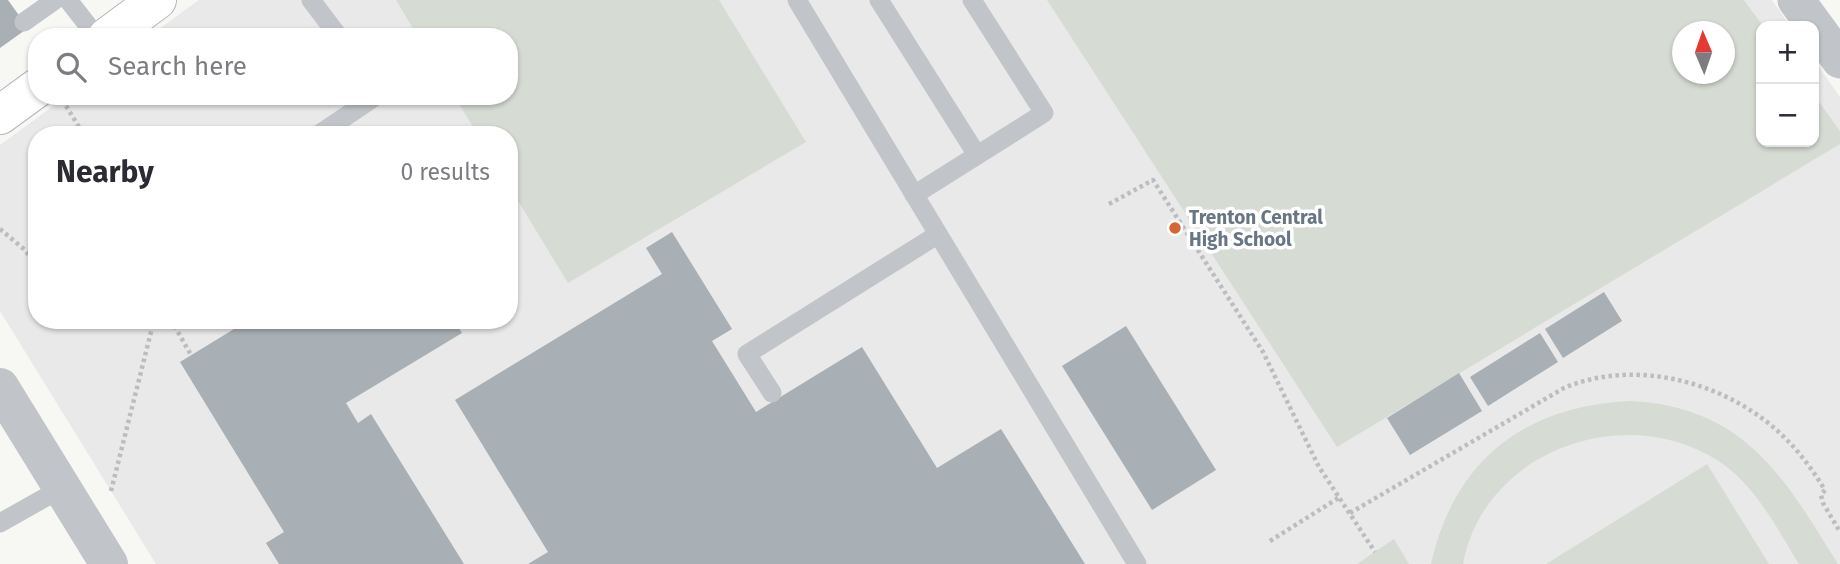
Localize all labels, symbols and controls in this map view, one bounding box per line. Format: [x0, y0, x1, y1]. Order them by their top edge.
north arrow [1672, 21, 1735, 84]
map controls [1756, 21, 1819, 147]
button: + [1756, 21, 1819, 84]
search box [28, 28, 518, 105]
icon: search [52, 48, 90, 86]
text: Search here [108, 51, 247, 82]
button: − [1756, 84, 1819, 147]
text: Nearby [56, 154, 154, 190]
text: 0 results [400, 158, 490, 186]
place label: Trenton Central High School [1189, 206, 1323, 251]
marker: Trenton Central High School [1167, 220, 1183, 236]

